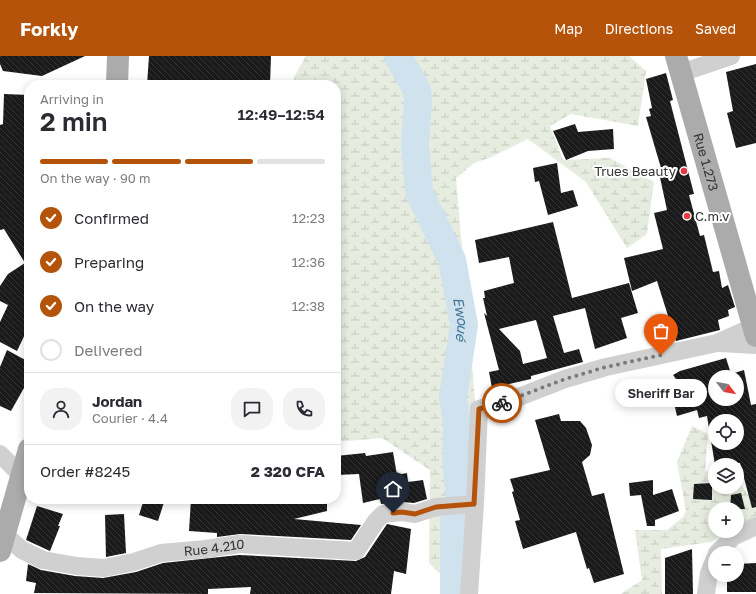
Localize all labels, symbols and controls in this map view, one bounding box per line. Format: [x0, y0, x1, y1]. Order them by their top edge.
text: Forkly [20, 17, 78, 40]
text: Map [554, 20, 583, 37]
text: Directions [605, 20, 673, 37]
text: Saved [695, 20, 736, 37]
text: Arriving in [40, 91, 104, 107]
text: 12:49–12:54 [237, 105, 325, 123]
text: 2 min [40, 106, 108, 137]
street label: Rue 1.273 [690, 131, 722, 193]
place label: Trues Beauty [594, 163, 677, 179]
marker: Trues Beauty [679, 166, 689, 176]
text: On the way · 90 m [40, 170, 151, 186]
icon: check [40, 207, 62, 229]
place label: C.m.v [695, 208, 730, 224]
text: Confirmed [74, 209, 149, 227]
text: 12:23 [292, 210, 325, 226]
marker: C.m.v [682, 211, 692, 221]
icon: check [40, 251, 62, 273]
text: Preparing [74, 253, 144, 271]
text: 12:36 [292, 254, 325, 270]
icon: check [40, 295, 62, 317]
water label: Ewoué [451, 296, 473, 344]
text: On the way [74, 297, 154, 315]
text: 12:38 [292, 298, 325, 314]
pin [644, 314, 678, 355]
icon: bag [650, 320, 672, 342]
text: Delivered [74, 341, 142, 359]
north arrow [708, 370, 744, 406]
map controls [708, 370, 744, 582]
callout: Sheriff Bar [615, 379, 707, 407]
courier [482, 383, 522, 423]
text: Sheriff Bar [628, 385, 694, 401]
button: person [40, 388, 82, 430]
button: chat [231, 388, 273, 430]
button: phone [283, 388, 325, 430]
text: Jordan [92, 392, 142, 410]
icon: bike [491, 392, 513, 414]
text: Courier · 4.4 [92, 410, 168, 426]
button: locate [708, 414, 744, 450]
button: layers [708, 458, 744, 494]
text: Order #8245 [40, 462, 130, 480]
text: 2 320 CFA [251, 462, 325, 480]
pin [376, 472, 410, 513]
icon: home [382, 478, 404, 500]
button: + [708, 502, 744, 538]
street label: Rue 4.210 [183, 536, 245, 559]
button: − [708, 546, 744, 582]

